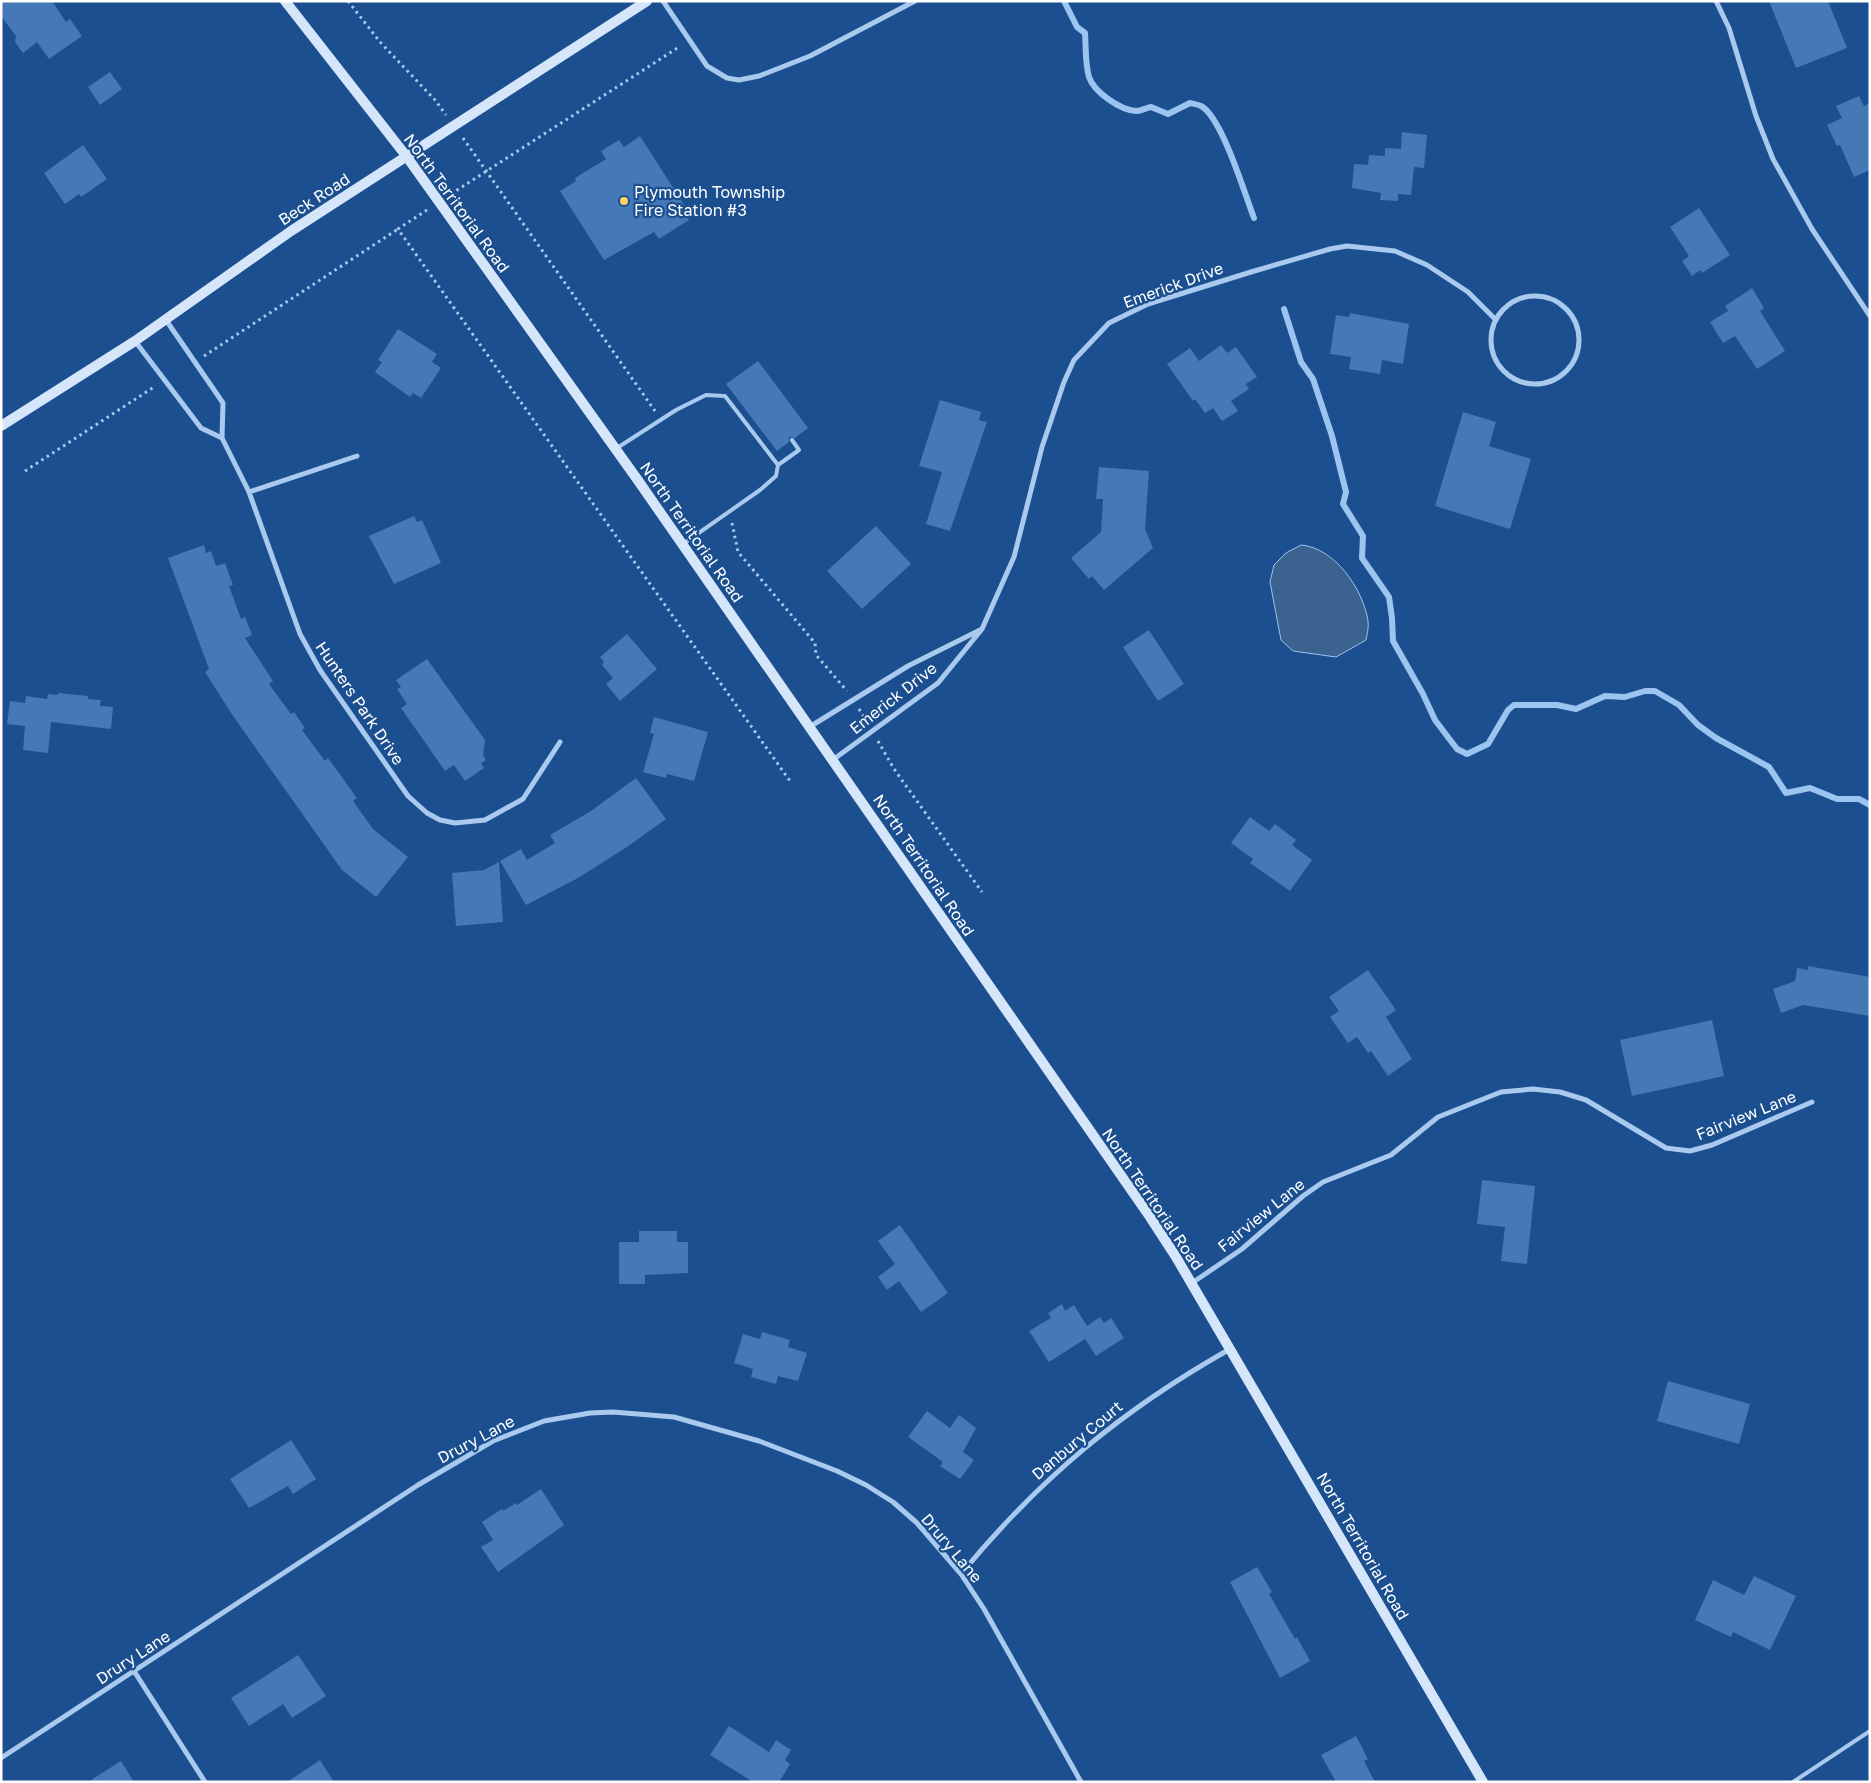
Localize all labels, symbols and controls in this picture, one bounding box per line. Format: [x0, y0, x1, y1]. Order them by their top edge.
street label: North Territorial Road [400, 130, 514, 276]
street label: Beck Road [275, 169, 353, 229]
place label: Plymouth Township Fire Station #3 [634, 182, 785, 220]
marker: Plymouth Township Fire Station #3 [618, 195, 630, 207]
street label: Emerick Drive [1120, 258, 1226, 312]
street label: North Territorial Road [636, 458, 748, 606]
street label: Hunters Park Drive [311, 638, 409, 768]
street label: Emerick Drive [845, 658, 941, 738]
street label: North Territorial Road [869, 790, 979, 940]
street label: Fairview Lane [1693, 1086, 1799, 1144]
street label: North Territorial Road [1098, 1124, 1208, 1274]
street label: Fairview Lane [1214, 1174, 1308, 1256]
street label: Danbury Court [1028, 1396, 1126, 1484]
street label: Drury Lane [434, 1410, 518, 1468]
street label: North Territorial Road [1313, 1469, 1413, 1623]
street label: Drury Lane [917, 1509, 987, 1587]
street label: Drury Lane [92, 1626, 174, 1688]

